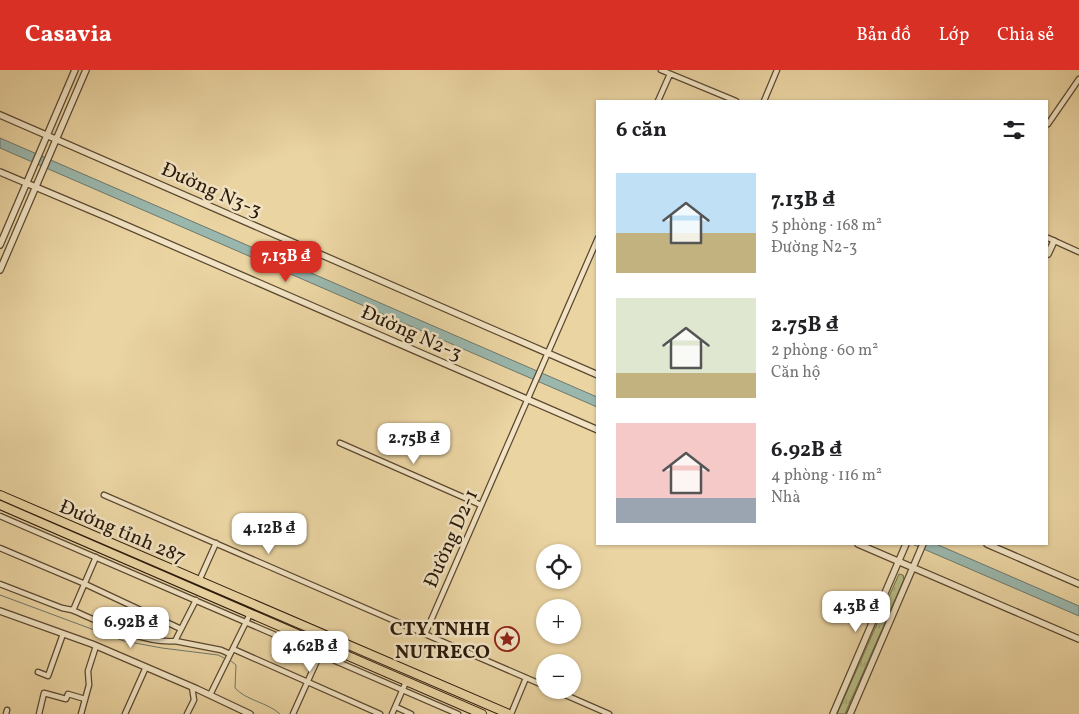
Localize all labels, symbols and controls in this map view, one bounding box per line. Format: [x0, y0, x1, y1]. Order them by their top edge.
text: Casavia [25, 18, 112, 52]
text: Bản đồ [857, 23, 911, 48]
text: Lớp [939, 23, 969, 48]
text: Chia sẻ [997, 23, 1054, 48]
text: 6 căn [616, 116, 667, 145]
icon: filters [1000, 116, 1028, 144]
street label: Đường N3-3 [156, 156, 266, 225]
text: 7.13B ₫ [771, 186, 835, 215]
icon: home [656, 193, 716, 253]
text: 5 phòng · 168 m² [771, 215, 882, 237]
text: Đường N2-3 [771, 237, 857, 259]
pin: 7.13B ₫ [240, 240, 332, 283]
text: 7.13B ₫ [262, 246, 310, 268]
street label: Đường N2-3 [356, 299, 466, 369]
text: 2.75B ₫ [771, 311, 838, 340]
icon: home [656, 318, 716, 378]
text: 2 phòng · 60 m² [771, 340, 878, 362]
text: Căn hộ [771, 362, 820, 384]
pin: 2.75B ₫ [368, 422, 460, 465]
text: 2.75B ₫ [388, 428, 440, 450]
text: 6.92B ₫ [771, 436, 842, 465]
icon: home [656, 443, 716, 503]
text: 4 phòng · 116 m² [771, 465, 882, 487]
street label: Đường D2-1 [418, 485, 486, 593]
text: Nhà [771, 487, 800, 509]
street label: Đường tỉnh 287 [55, 494, 190, 572]
pin: 4.12B ₫ [223, 512, 315, 555]
text: 4.12B ₫ [243, 518, 295, 540]
map controls [536, 544, 581, 699]
button: locate [536, 544, 581, 589]
pin: 4.3B ₫ [815, 590, 897, 633]
text: 4.3B ₫ [833, 596, 879, 618]
button: + [536, 599, 581, 644]
pin: 6.92B ₫ [85, 606, 177, 649]
text: 6.92B ₫ [104, 612, 158, 634]
place label: CTY TNHH NUTRECO [390, 616, 490, 667]
place icon: CTY TNHH NUTRECO [494, 626, 520, 652]
pin: 4.62B ₫ [264, 630, 356, 673]
text: 4.62B ₫ [282, 636, 338, 658]
button: − [536, 654, 581, 699]

